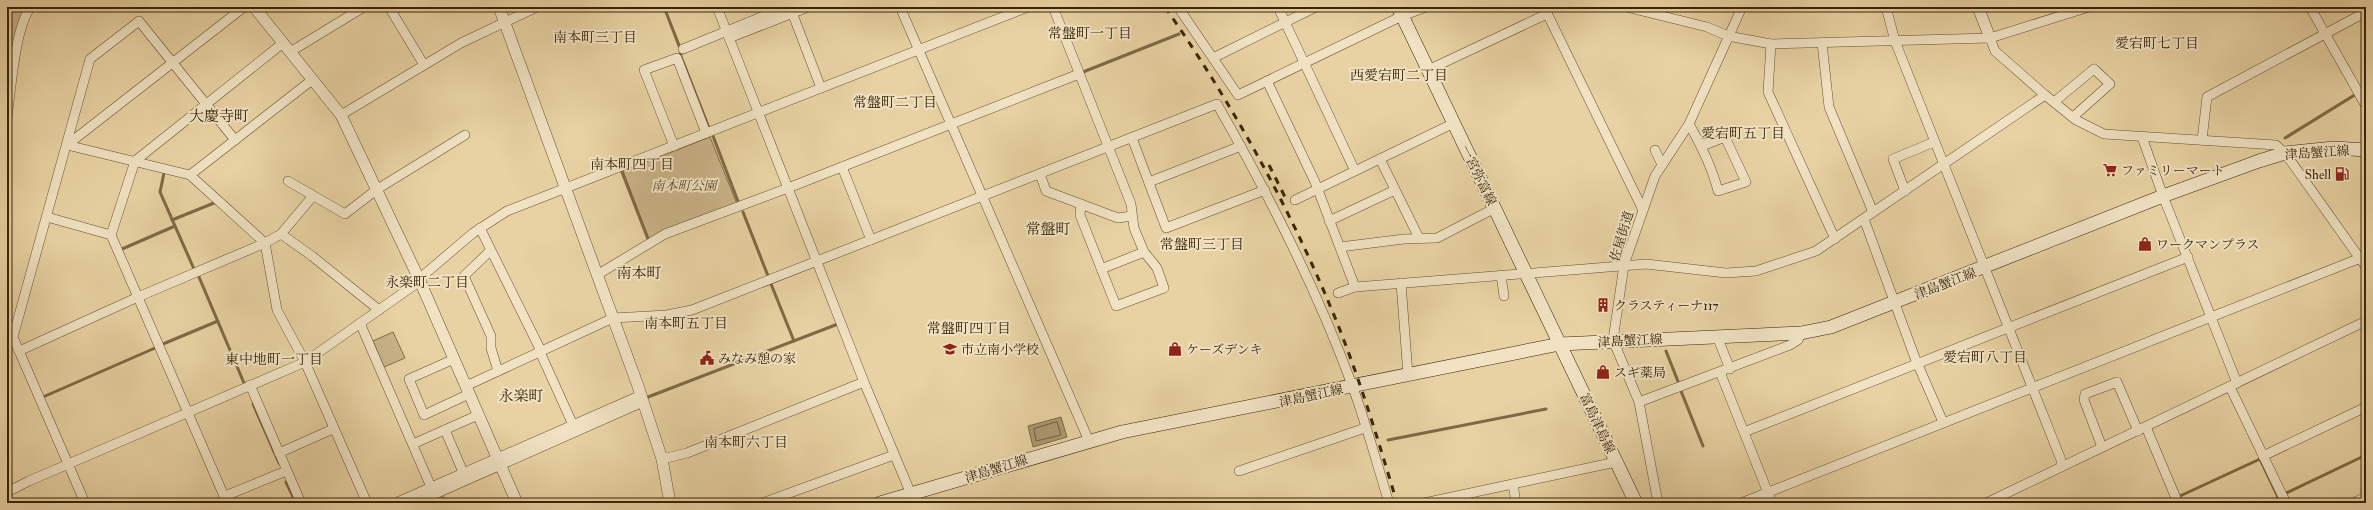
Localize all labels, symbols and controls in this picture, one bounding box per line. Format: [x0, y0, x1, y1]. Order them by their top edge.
district label: 常盤町一丁目 [1048, 25, 1132, 42]
district label: 南本町三丁目 [553, 29, 637, 46]
district label: 愛宕町七丁目 [2115, 35, 2199, 52]
district label: 西愛宕町二丁目 [1350, 67, 1448, 84]
district label: 常盤町二丁目 [853, 94, 937, 111]
district label: 大慶寺町 [189, 107, 249, 126]
district label: 愛宕町五丁目 [1701, 125, 1785, 142]
street label: 一宮弥富線 [1457, 143, 1500, 208]
street label: 津島蟹江線 [2284, 143, 2350, 163]
district label: 南本町四丁目 [590, 156, 674, 173]
supermarket icon: ファミリーマート [2102, 162, 2118, 178]
place label: ファミリーマート [2121, 163, 2225, 179]
fuel station icon: Shell [2334, 166, 2350, 182]
place label: Shell [2305, 167, 2332, 183]
park label: 南本町公園 [651, 178, 718, 194]
street label: 佐屋街道 [1607, 209, 1637, 264]
district label: 常盤町 [1025, 220, 1071, 239]
district label: 常盤町三丁目 [1160, 236, 1244, 253]
shop icon: ワークマンプラス [2137, 236, 2153, 252]
place label: ワークマンプラス [2156, 237, 2260, 253]
district label: 南本町 [616, 264, 662, 283]
street label: 津島蟹江線 [1912, 265, 1979, 303]
district label: 永楽町二丁目 [385, 274, 469, 291]
building icon: クラスティーナ117 [1595, 297, 1611, 313]
place label: クラスティーナ117 [1614, 298, 1719, 314]
district label: 南本町五丁目 [644, 315, 728, 332]
district label: 常盤町四丁目 [927, 320, 1011, 337]
street label: 津島蟹江線 [1597, 331, 1663, 351]
school or university icon: 市立南小学校 [942, 341, 958, 357]
shop icon: ケーズデンキ [1167, 341, 1183, 357]
place label: 市立南小学校 [961, 342, 1039, 358]
place label: ケーズデンキ [1186, 342, 1263, 358]
district label: 愛宕町八丁目 [1943, 349, 2027, 366]
public building icon: みなみ憩の家 [699, 350, 715, 366]
district label: 東中地町一丁目 [225, 351, 323, 368]
place label: みなみ憩の家 [718, 351, 796, 367]
shop icon: スギ薬局 [1595, 364, 1611, 380]
place label: スギ薬局 [1614, 365, 1666, 381]
street label: 津島蟹江線 [1278, 381, 1345, 411]
district label: 永楽町 [498, 387, 544, 406]
street label: 富島津島線 [1576, 391, 1618, 456]
district label: 南本町六丁目 [704, 434, 788, 451]
street label: 津島蟹江線 [963, 452, 1030, 486]

